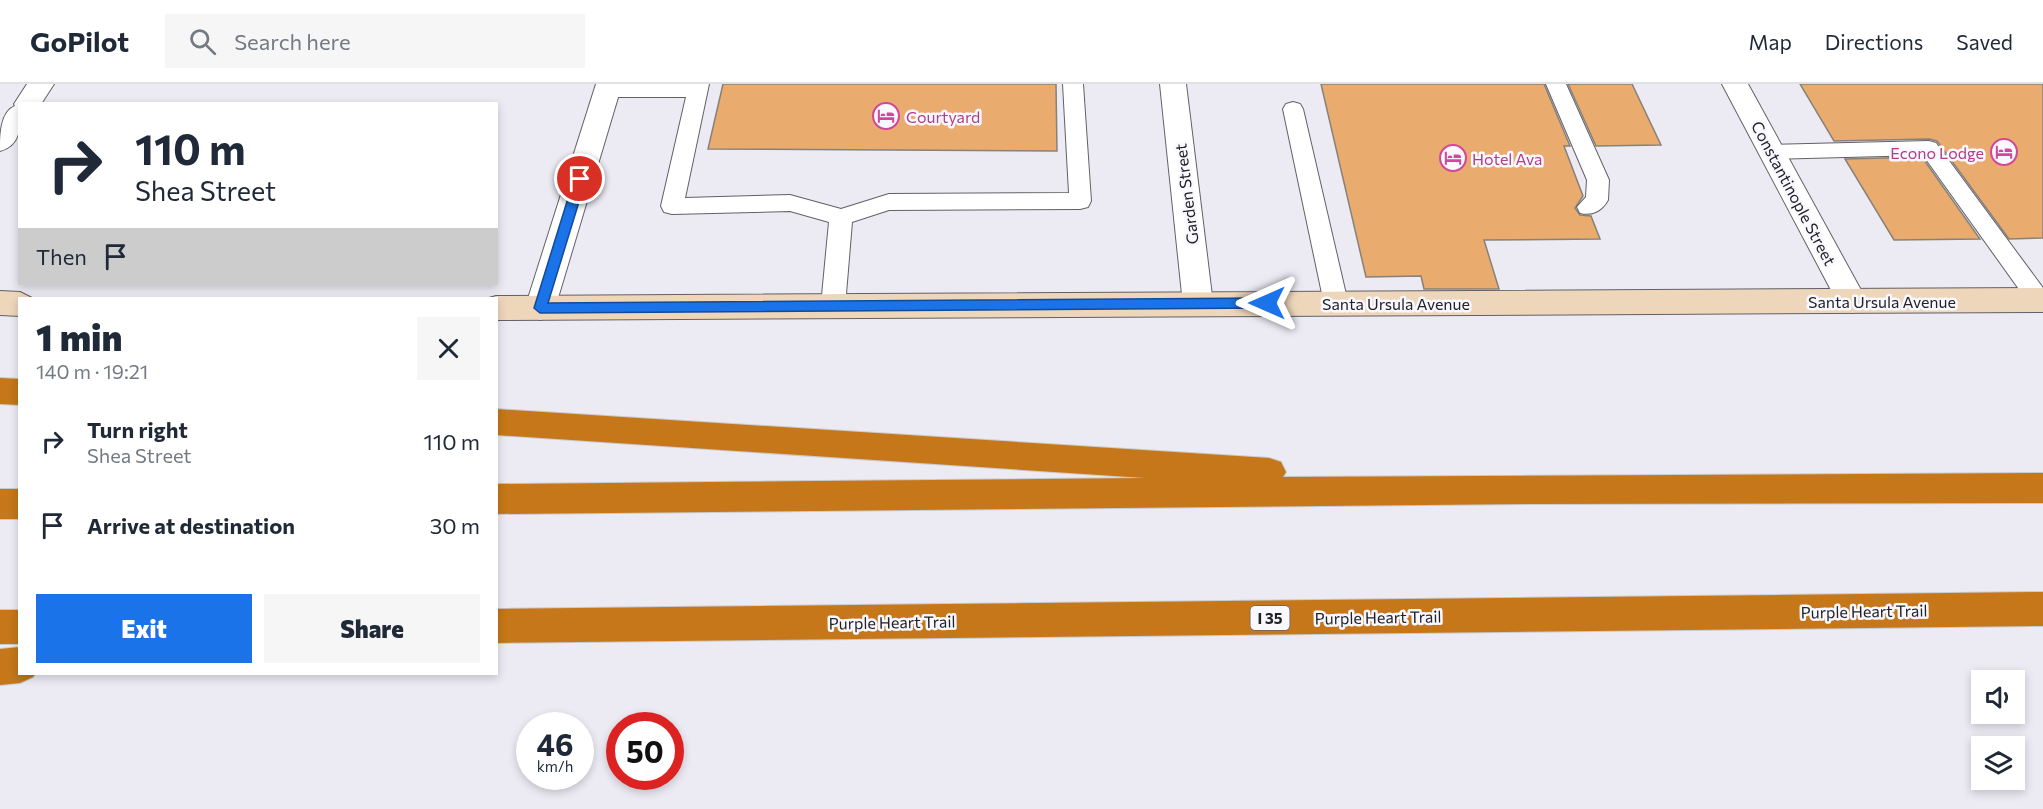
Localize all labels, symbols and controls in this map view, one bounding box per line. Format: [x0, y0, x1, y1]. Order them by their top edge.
search box [165, 14, 585, 68]
text: GoPilot [30, 24, 129, 58]
icon: search [186, 25, 219, 58]
text: Search here [234, 28, 351, 55]
text: Map [1749, 29, 1792, 54]
text: Directions [1825, 29, 1923, 54]
text: Saved [1956, 29, 2013, 54]
hotel icon: Courtyard [871, 101, 901, 131]
place label: Courtyard [906, 107, 980, 126]
street label: Constantinople Street [1748, 118, 1840, 269]
text: 110 m [135, 122, 246, 174]
icon: right [36, 126, 114, 204]
hotel icon: Econo Lodge [1989, 137, 2019, 167]
street label: Garden Street [1170, 142, 1202, 245]
hotel icon: Hotel Ava [1438, 143, 1468, 173]
place label: Econo Lodge [1890, 143, 1984, 162]
place label: Hotel Ava [1472, 149, 1542, 168]
pin [554, 153, 605, 204]
icon: arrive [563, 162, 596, 195]
text: Shea Street [135, 174, 276, 207]
icon: arrive [99, 240, 132, 273]
text: Then [36, 243, 87, 270]
position arrow [1235, 271, 1299, 335]
street label: Santa Ursula Avenue [1808, 292, 1956, 311]
street label: Santa Ursula Avenue [1322, 294, 1470, 313]
text: 1 min [36, 314, 122, 358]
button: close [417, 317, 480, 380]
text: 140 m · 19:21 [36, 359, 148, 383]
text: Turn right [87, 416, 188, 443]
icon: right [36, 425, 69, 458]
text: 110 m [423, 428, 480, 455]
text: Shea Street [87, 443, 192, 467]
icon: arrive [36, 509, 69, 542]
text: Arrive at destination [87, 512, 295, 539]
text: 30 m [430, 512, 480, 539]
button: Exit [36, 594, 252, 663]
button: Share [264, 594, 480, 663]
street label: Purple Heart Trail [1800, 600, 1928, 622]
road number: I 35 [1250, 606, 1290, 630]
street label: Purple Heart Trail [1314, 606, 1442, 628]
street label: Purple Heart Trail [828, 611, 956, 633]
map controls [1971, 670, 2025, 790]
button: sound [1971, 670, 2025, 724]
speed limit sign: 50 [606, 712, 684, 790]
text: 46 [537, 725, 573, 762]
button: layers [1971, 736, 2025, 790]
text: km/h [537, 757, 573, 775]

